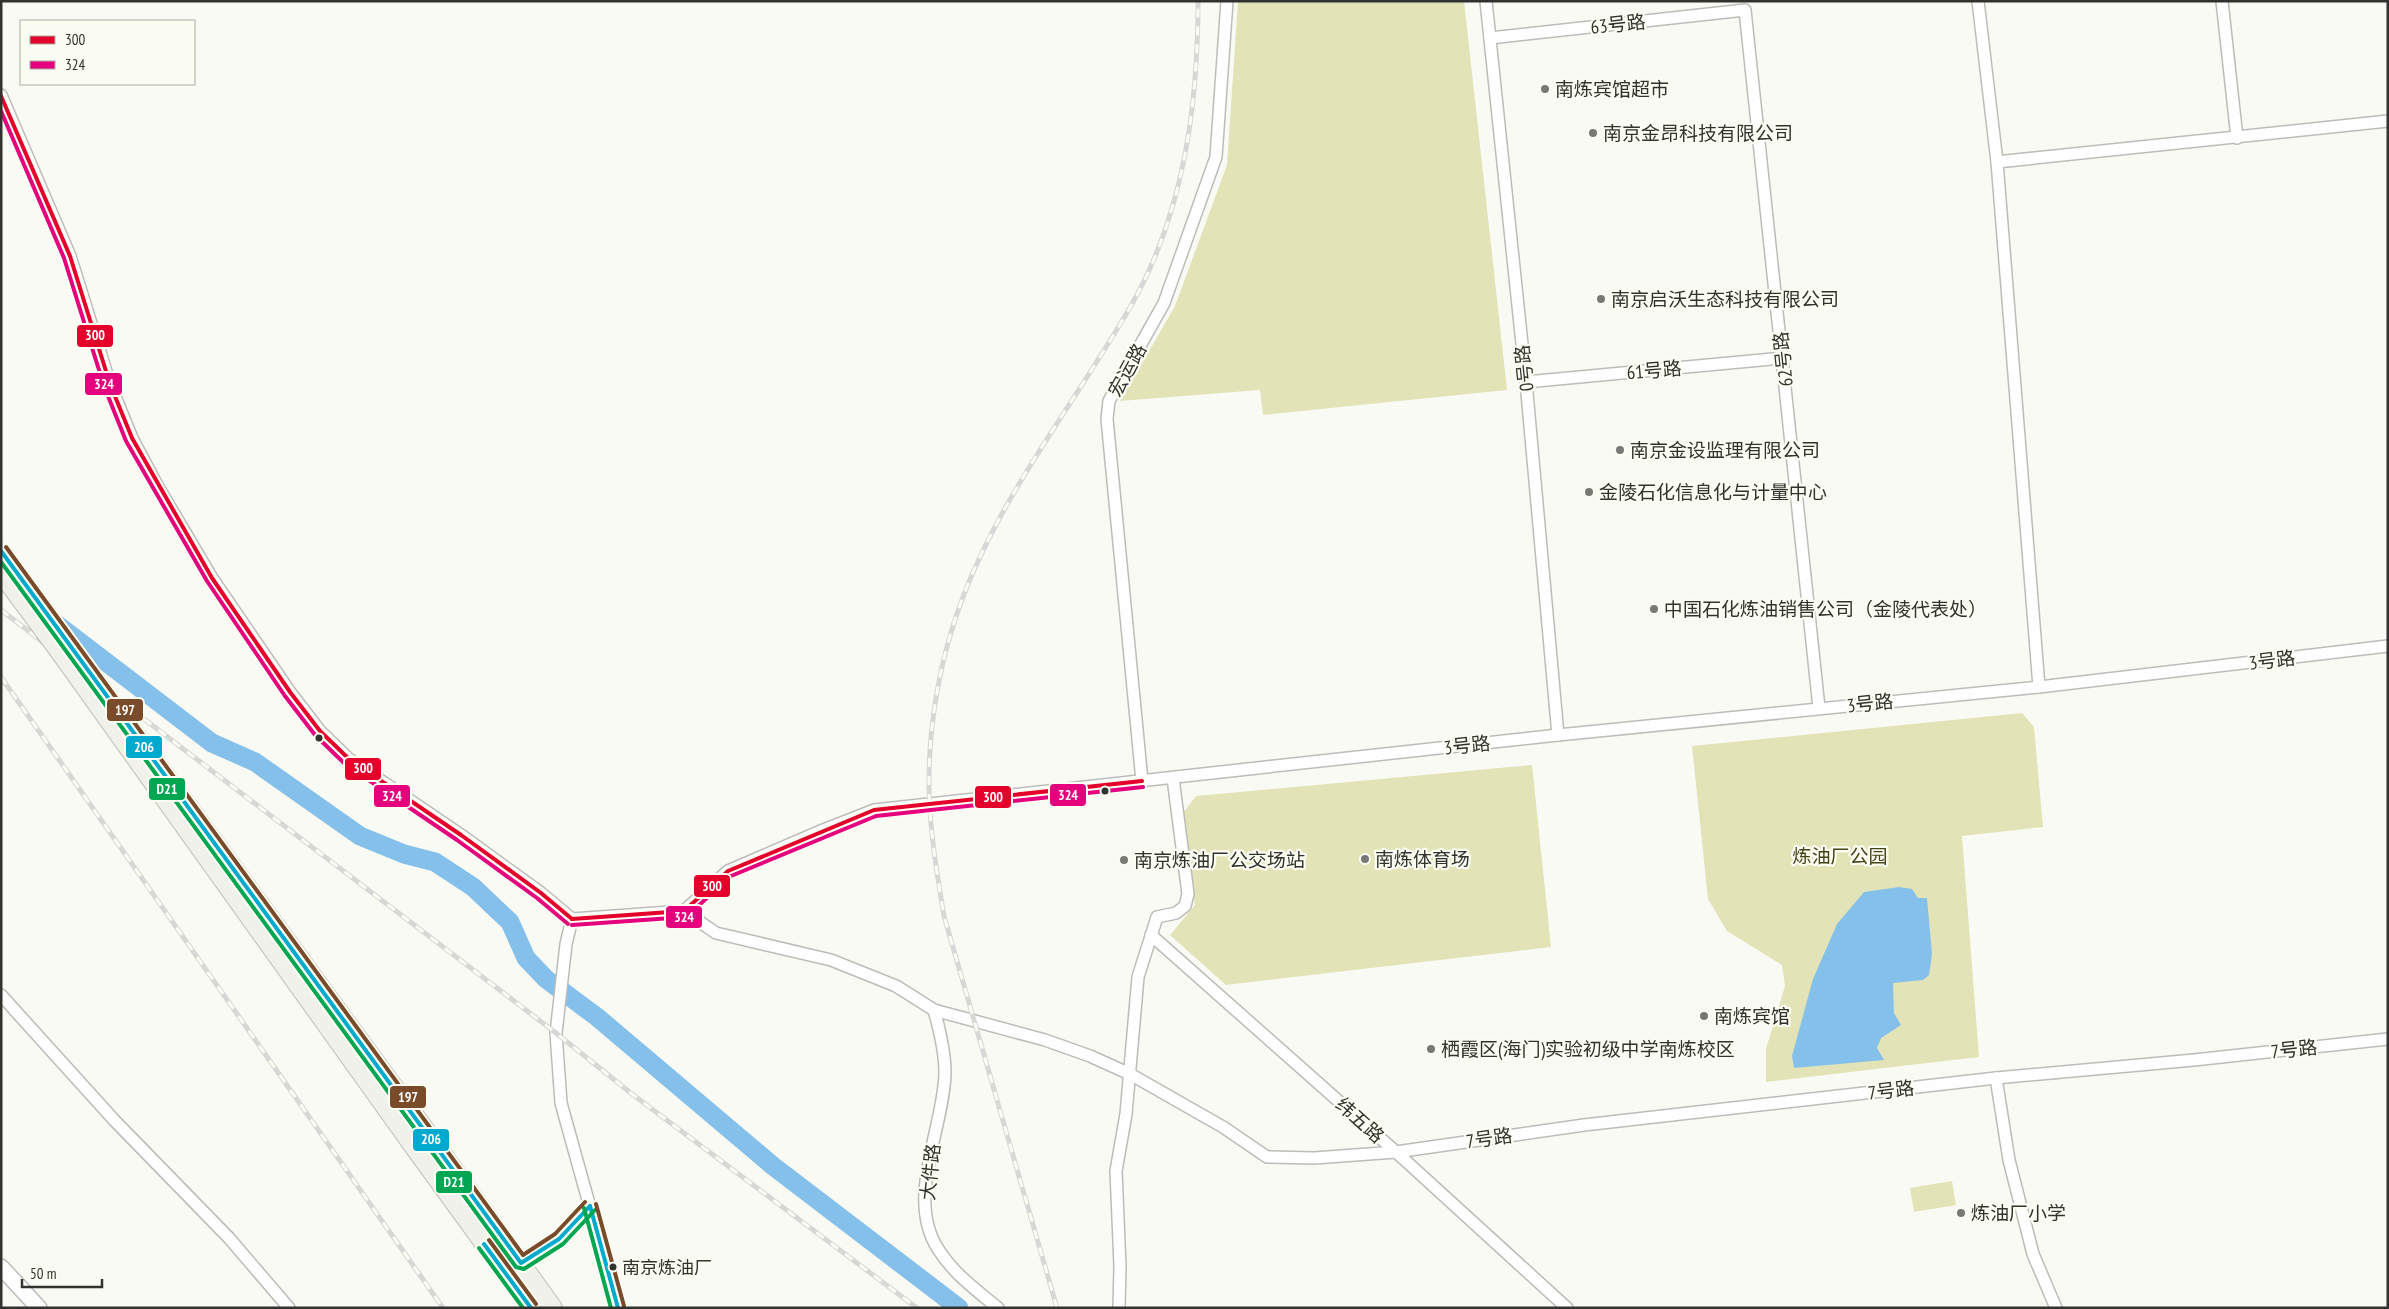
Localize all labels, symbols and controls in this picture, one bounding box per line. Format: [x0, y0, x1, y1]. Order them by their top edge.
street label: 63号路 [1589, 9, 1647, 39]
legend [20, 20, 195, 85]
text: 300 [65, 30, 86, 49]
text: 324 [65, 55, 86, 74]
place label: 南炼宾馆超市 [1555, 77, 1669, 101]
marker: 南炼宾馆超市 [1539, 83, 1551, 95]
place label: 南京金昂科技有限公司 [1603, 121, 1793, 145]
marker: 南京金昂科技有限公司 [1587, 127, 1599, 139]
place label: 南京启沃生态科技有限公司 [1611, 287, 1839, 311]
marker: 南京启沃生态科技有限公司 [1595, 293, 1607, 305]
line badge: 300 [76, 324, 114, 348]
text: 300 [85, 326, 105, 344]
street label: 62号路 [1768, 330, 1798, 388]
street label: 宏运路 [1103, 339, 1151, 401]
street label: 0号路 [1510, 344, 1538, 392]
street label: 61号路 [1626, 356, 1682, 384]
line badge: 324 [84, 372, 123, 396]
text: 324 [94, 375, 114, 393]
place label: 南京金设监理有限公司 [1630, 438, 1820, 462]
marker: 南京金设监理有限公司 [1614, 444, 1626, 456]
place label: 金陵石化信息化与计量中心 [1599, 480, 1827, 504]
marker: 金陵石化信息化与计量中心 [1583, 486, 1595, 498]
place label: 中国石化炼油销售公司（金陵代表处） [1664, 597, 1987, 621]
marker: 中国石化炼油销售公司（金陵代表处） [1648, 603, 1660, 615]
street label: 3号路 [2247, 645, 2297, 675]
street label: 3号路 [1846, 689, 1894, 717]
line badge: 197 [106, 698, 144, 722]
text: 197 [115, 701, 135, 719]
street label: 3号路 [1443, 731, 1491, 759]
unlabelled marker [314, 733, 324, 743]
line badge: 206 [125, 735, 163, 759]
text: 206 [134, 738, 154, 756]
line badge: 300 [344, 757, 382, 781]
text: 300 [353, 759, 373, 777]
line badge: D21 [148, 777, 186, 801]
text: D21 [157, 780, 177, 798]
line badge: 324 [1049, 783, 1087, 807]
line badge: 324 [373, 784, 411, 808]
line badge: 300 [974, 785, 1012, 809]
text: 324 [1058, 786, 1078, 804]
unlabelled marker [1100, 786, 1110, 796]
text: 324 [382, 787, 402, 805]
text: 300 [983, 788, 1003, 806]
park label: 炼油厂公园 [1792, 844, 1888, 868]
place label: 南炼体育场 [1375, 847, 1470, 871]
place label: 南京炼油厂公交场站 [1134, 848, 1305, 872]
marker: 南炼体育场 [1359, 853, 1371, 865]
marker: 南京炼油厂公交场站 [1118, 854, 1130, 866]
line badge: 300 [693, 874, 731, 898]
text: 300 [702, 877, 722, 895]
line badge: 324 [665, 905, 703, 929]
text: 324 [674, 908, 694, 926]
place label: 南炼宾馆 [1714, 1004, 1790, 1028]
marker: 南炼宾馆 [1698, 1010, 1710, 1022]
street label: 7号路 [2270, 1035, 2318, 1063]
place label: 栖霞区(海门)实验初级中学南炼校区 [1441, 1037, 1735, 1061]
marker: 栖霞区(海门)实验初级中学南炼校区 [1425, 1043, 1437, 1055]
street label: 7号路 [1866, 1075, 1916, 1105]
line badge: 197 [389, 1085, 427, 1109]
text: 197 [398, 1088, 418, 1106]
street label: 纬五路 [1331, 1092, 1389, 1148]
street label: 7号路 [1464, 1123, 1514, 1153]
line badge: 206 [412, 1128, 450, 1152]
text: 206 [421, 1130, 441, 1148]
street label: 大件路 [915, 1142, 945, 1202]
line badge: D21 [435, 1170, 473, 1194]
text: D21 [444, 1173, 464, 1191]
place label: 炼油厂小学 [1971, 1201, 2066, 1225]
marker: 炼油厂小学 [1955, 1207, 1967, 1219]
scale bar [22, 1256, 102, 1288]
place label: 南京炼油厂 [622, 1256, 712, 1279]
marker: 南京炼油厂 [608, 1262, 618, 1272]
text: 50 m [30, 1264, 56, 1283]

